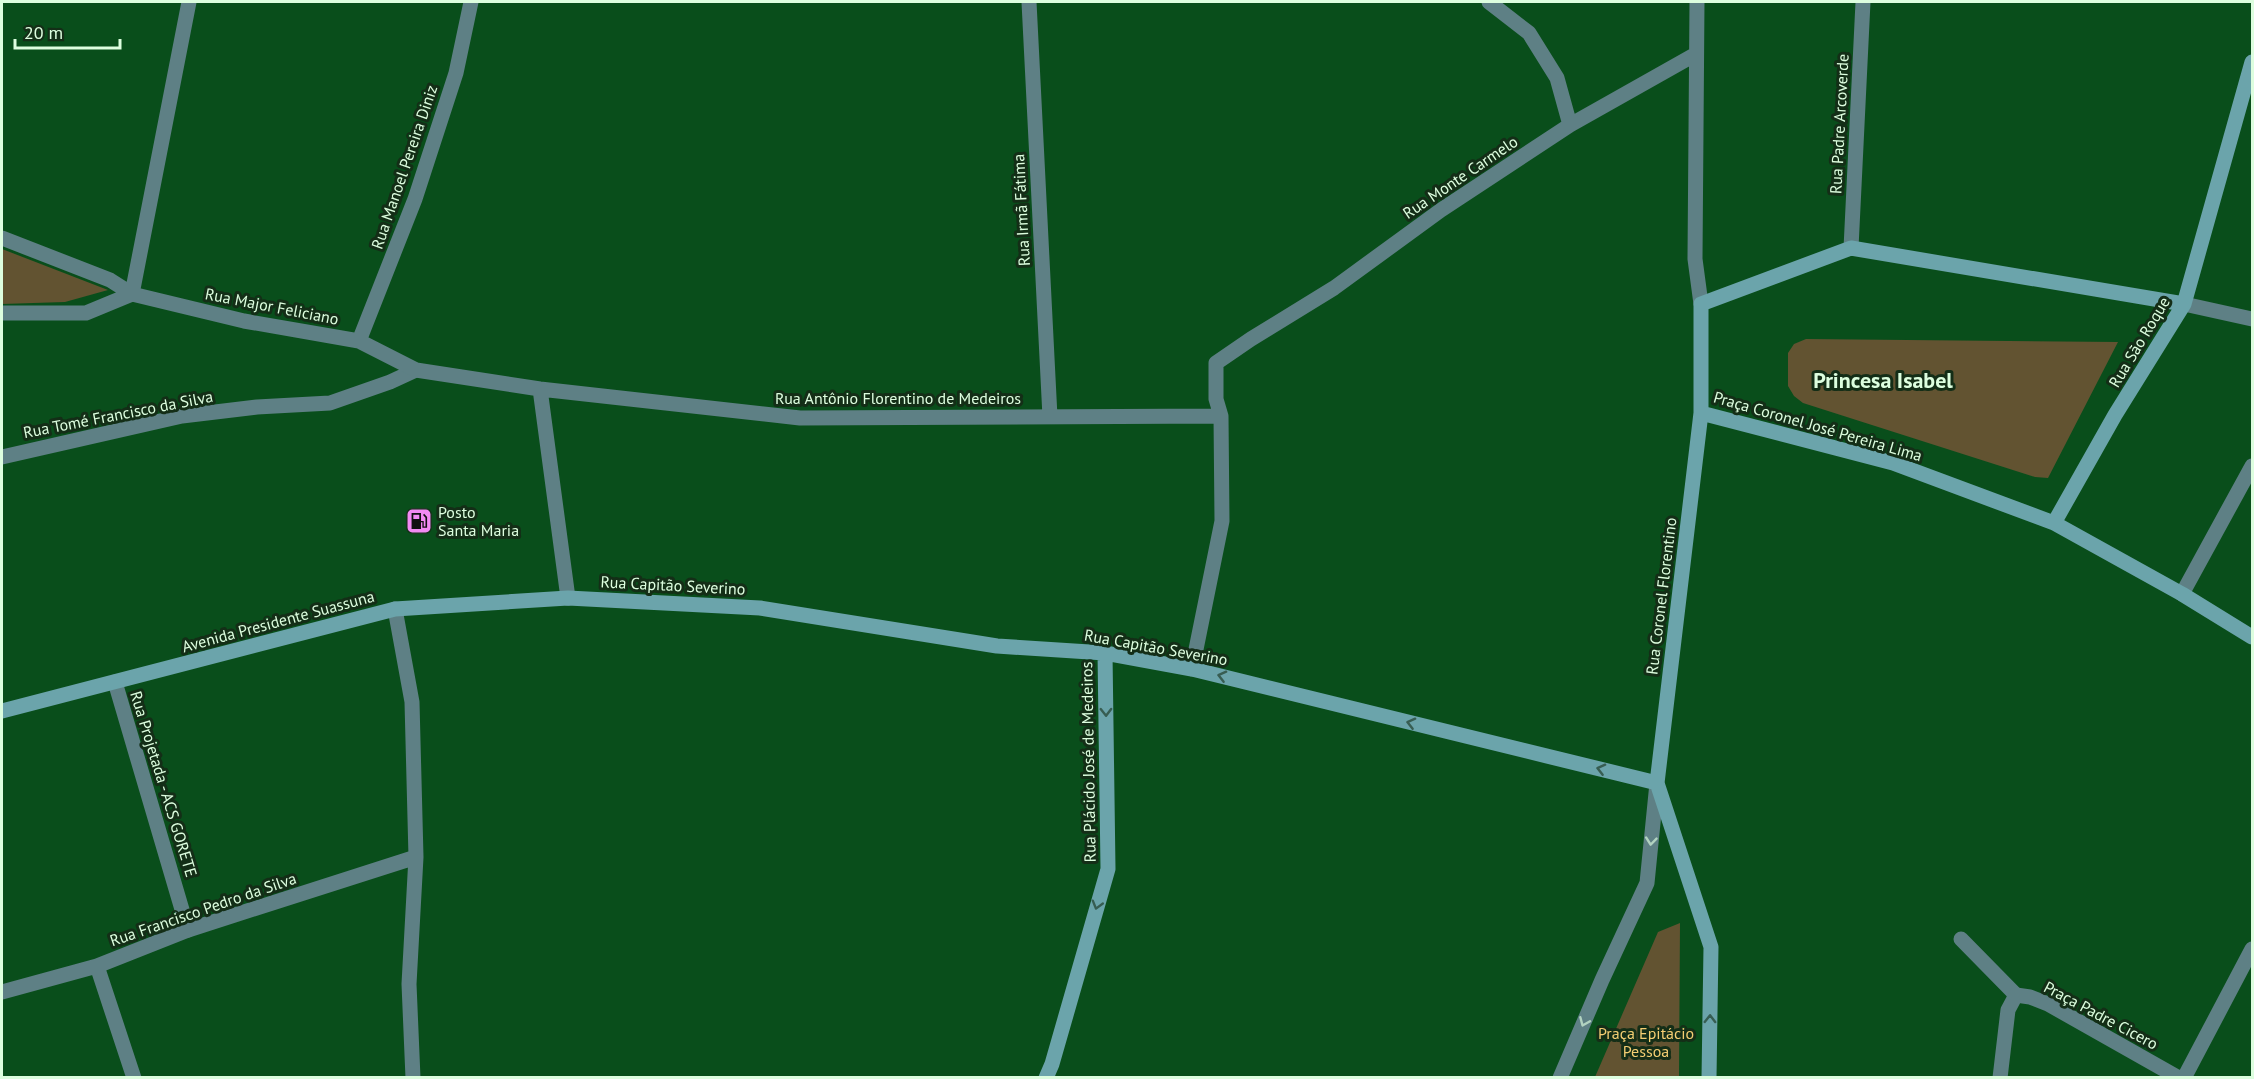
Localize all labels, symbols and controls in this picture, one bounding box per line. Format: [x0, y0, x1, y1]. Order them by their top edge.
scale bar [15, 12, 120, 50]
text: 20 m [24, 21, 63, 44]
street label: Rua Padre Arcoverde [1825, 53, 1853, 195]
street label: Rua Manoel Pereira Diniz [367, 82, 441, 252]
street label: Rua Monte Carmelo [1399, 131, 1521, 223]
street label: Rua Irmã Fátima [1008, 153, 1034, 267]
street label: Rua Major Feliciano [204, 283, 340, 329]
street label: Rua São Roque [2104, 293, 2174, 391]
district label: Princesa Isabel [1813, 366, 1953, 394]
street label: Rua Tomé Francisco da Silva [21, 386, 215, 442]
street label: Praça Coronel José Pereira Lima [1711, 387, 1925, 465]
street label: Rua Antônio Florentino de Medeiros [775, 388, 1021, 408]
place label: Posto Santa Maria [438, 502, 519, 540]
fuel station icon: Posto Santa Maria [404, 506, 434, 536]
street label: Rua Coronel Florentino [1641, 516, 1681, 676]
street label: Rua Capitão Severino [600, 571, 746, 599]
street label: Avenida Presidente Suassuna [180, 586, 376, 656]
street label: Rua Capitão Severino [1083, 625, 1229, 669]
street label: Rua Plácido José de Medeiros [1076, 661, 1100, 862]
one-way arrow [1217, 671, 1227, 684]
street label: Rua Projetada - ACS GORETE [126, 689, 202, 879]
one-way arrow [1100, 707, 1112, 716]
one-way arrow [1406, 717, 1416, 730]
one-way arrow [1596, 764, 1606, 777]
one-way arrow [1646, 837, 1658, 846]
street label: Rua Francisco Pedro da Silva [107, 868, 299, 950]
one-way arrow [1092, 900, 1105, 910]
street label: Praça Padre Cicero [2041, 977, 2161, 1053]
one-way arrow [1704, 1015, 1716, 1024]
one-way arrow [1579, 1016, 1591, 1027]
park label: Praça Epitácio Pessoa [1598, 1023, 1694, 1061]

